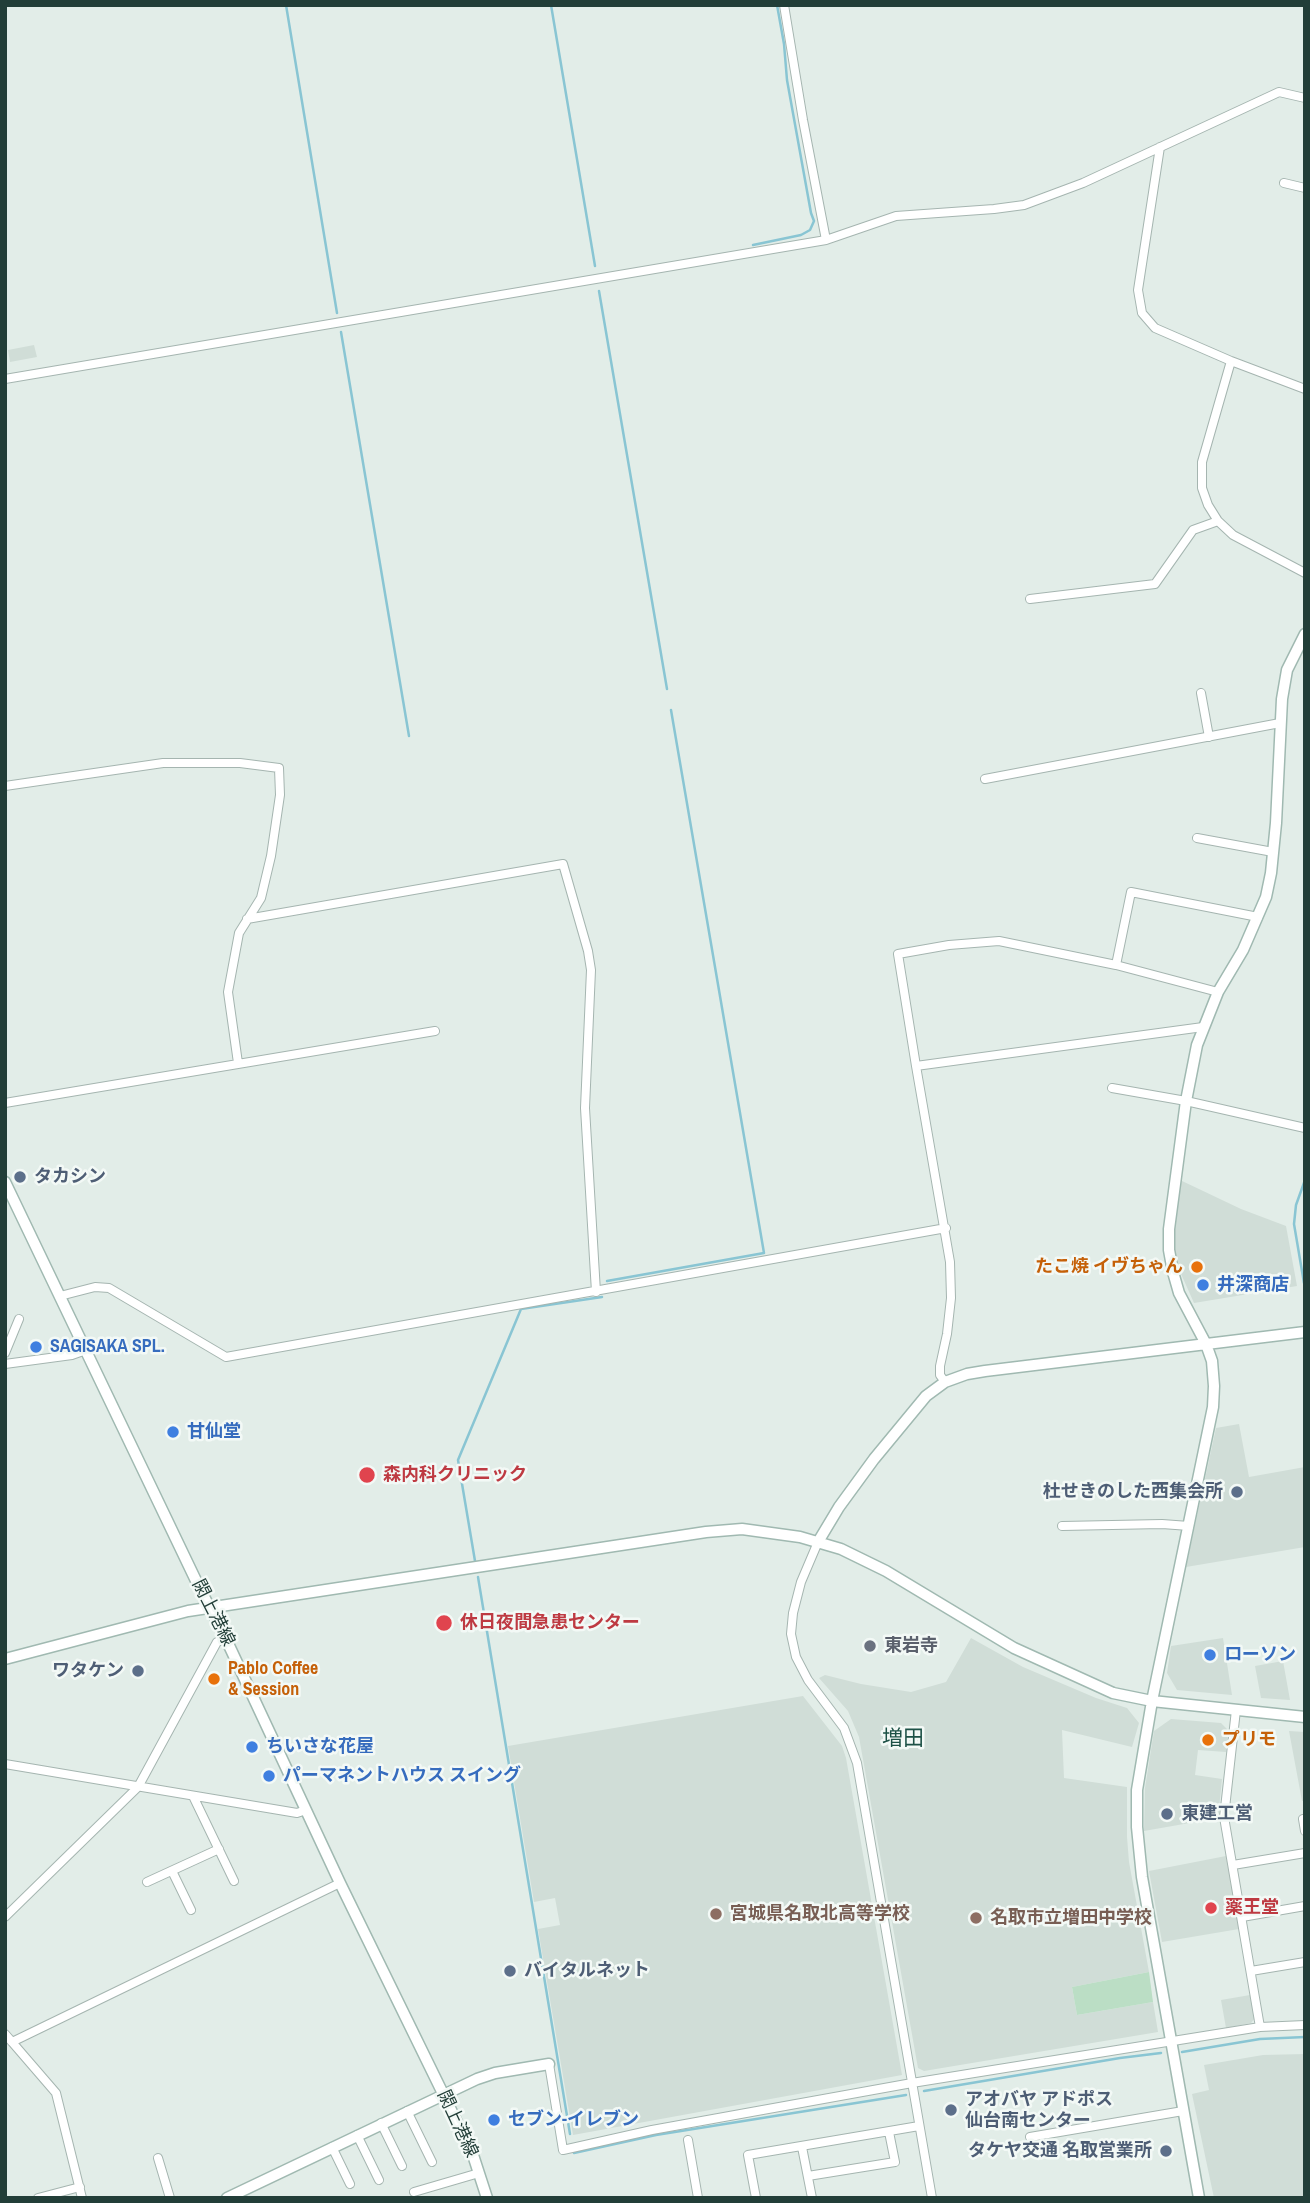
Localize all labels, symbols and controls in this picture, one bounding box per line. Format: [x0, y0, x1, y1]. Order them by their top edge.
place label: タカシン [34, 1166, 106, 1188]
marker: タカシン [12, 1169, 28, 1185]
place label: たこ焼 イヴちゃん [1035, 1256, 1183, 1278]
marker: たこ焼 イヴちゃん [1189, 1259, 1205, 1275]
place label: 井深商店 [1217, 1274, 1289, 1296]
marker: 井深商店 [1195, 1277, 1211, 1293]
place label: SAGISAKA SPL. [50, 1336, 165, 1358]
marker: SAGISAKA SPL. [28, 1339, 44, 1355]
place label: 甘仙堂 [187, 1421, 241, 1443]
marker: 甘仙堂 [165, 1424, 181, 1440]
place label: 森内科クリニック [383, 1464, 527, 1486]
marker: 森内科クリニック [357, 1465, 377, 1485]
place label: 杜せきのした西集会所 [1043, 1481, 1223, 1503]
marker: 杜せきのした西集会所 [1229, 1484, 1245, 1500]
street label: 閖上港線 [187, 1576, 239, 1650]
place label: 休日夜間急患センター [460, 1612, 640, 1634]
marker: 休日夜間急患センター [434, 1613, 454, 1633]
place label: 東岩寺 [884, 1635, 938, 1657]
marker: 東岩寺 [862, 1638, 878, 1654]
place label: ローソン [1224, 1644, 1296, 1666]
marker: ローソン [1202, 1647, 1218, 1663]
place label: Pablo Coffee & Session [228, 1658, 318, 1700]
place label: ワタケン [52, 1660, 124, 1682]
marker: ワタケン [130, 1663, 146, 1679]
marker: Pablo Coffee & Session [206, 1671, 222, 1687]
district label: 増田 [882, 1726, 924, 1752]
place label: プリモ [1222, 1729, 1276, 1751]
marker: プリモ [1200, 1732, 1216, 1748]
place label: ちいさな花屋 [266, 1736, 374, 1758]
marker: ちいさな花屋 [244, 1739, 260, 1755]
place label: パーマネントハウス スイング [283, 1765, 521, 1787]
marker: パーマネントハウス スイング [261, 1768, 277, 1784]
place label: 東建工営 [1181, 1803, 1253, 1825]
marker: 東建工営 [1159, 1806, 1175, 1822]
place label: 薬王堂 [1225, 1897, 1279, 1919]
marker: 薬王堂 [1203, 1900, 1219, 1916]
place label: 宮城県名取北高等学校 [730, 1903, 910, 1925]
marker: 宮城県名取北高等学校 [708, 1906, 724, 1922]
place label: 名取市立増田中学校 [990, 1907, 1152, 1929]
marker: 名取市立増田中学校 [968, 1910, 984, 1926]
place label: バイタルネット [524, 1960, 650, 1982]
marker: バイタルネット [502, 1963, 518, 1979]
street label: 閖上港線 [432, 2087, 482, 2161]
place label: アオバヤ アドポス 仙台南センター [965, 2089, 1113, 2132]
marker: アオバヤ アドポス 仙台南センター [943, 2102, 959, 2118]
place label: セブン-イレブン [508, 2109, 639, 2131]
marker: セブン-イレブン [486, 2112, 502, 2128]
place label: タケヤ交通 名取営業所 [968, 2140, 1152, 2162]
marker: タケヤ交通 名取営業所 [1158, 2143, 1174, 2159]

